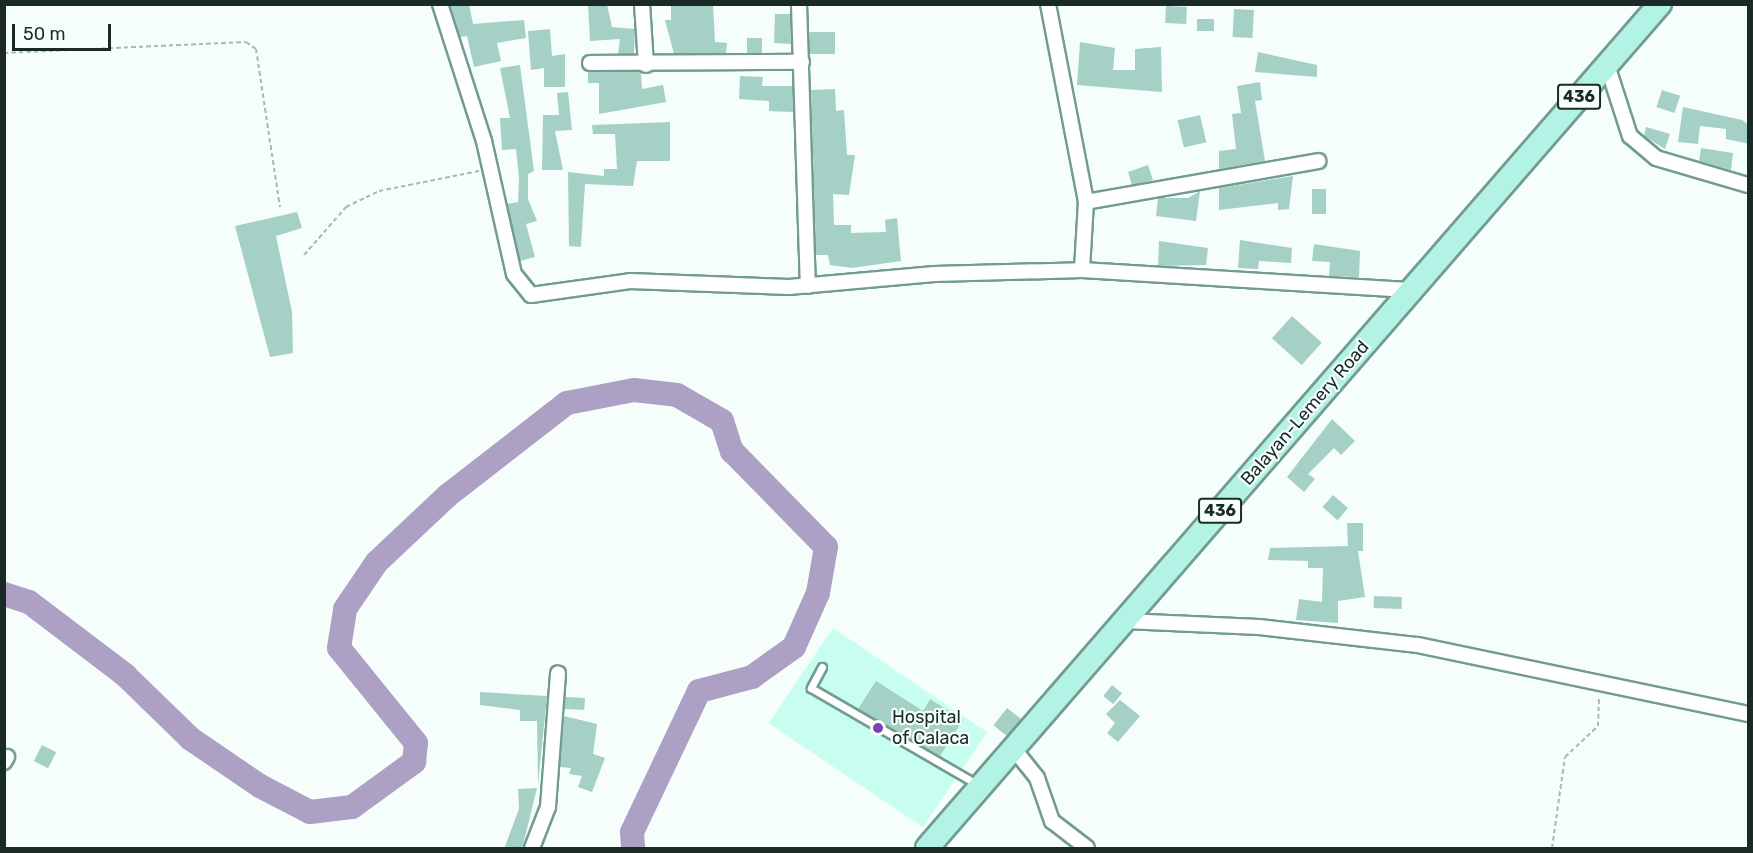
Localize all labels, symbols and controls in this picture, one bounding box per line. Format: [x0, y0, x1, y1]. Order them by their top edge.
scale bar [15, 12, 114, 50]
text: 50 m [23, 23, 66, 45]
road number: 436 [1556, 84, 1602, 110]
street label: Balayan-Lemery Road [1236, 336, 1374, 490]
road number: 436 [1198, 498, 1242, 524]
place label: Hospital of Calaca [892, 707, 970, 750]
marker: Hospital of Calaca [869, 719, 887, 737]

